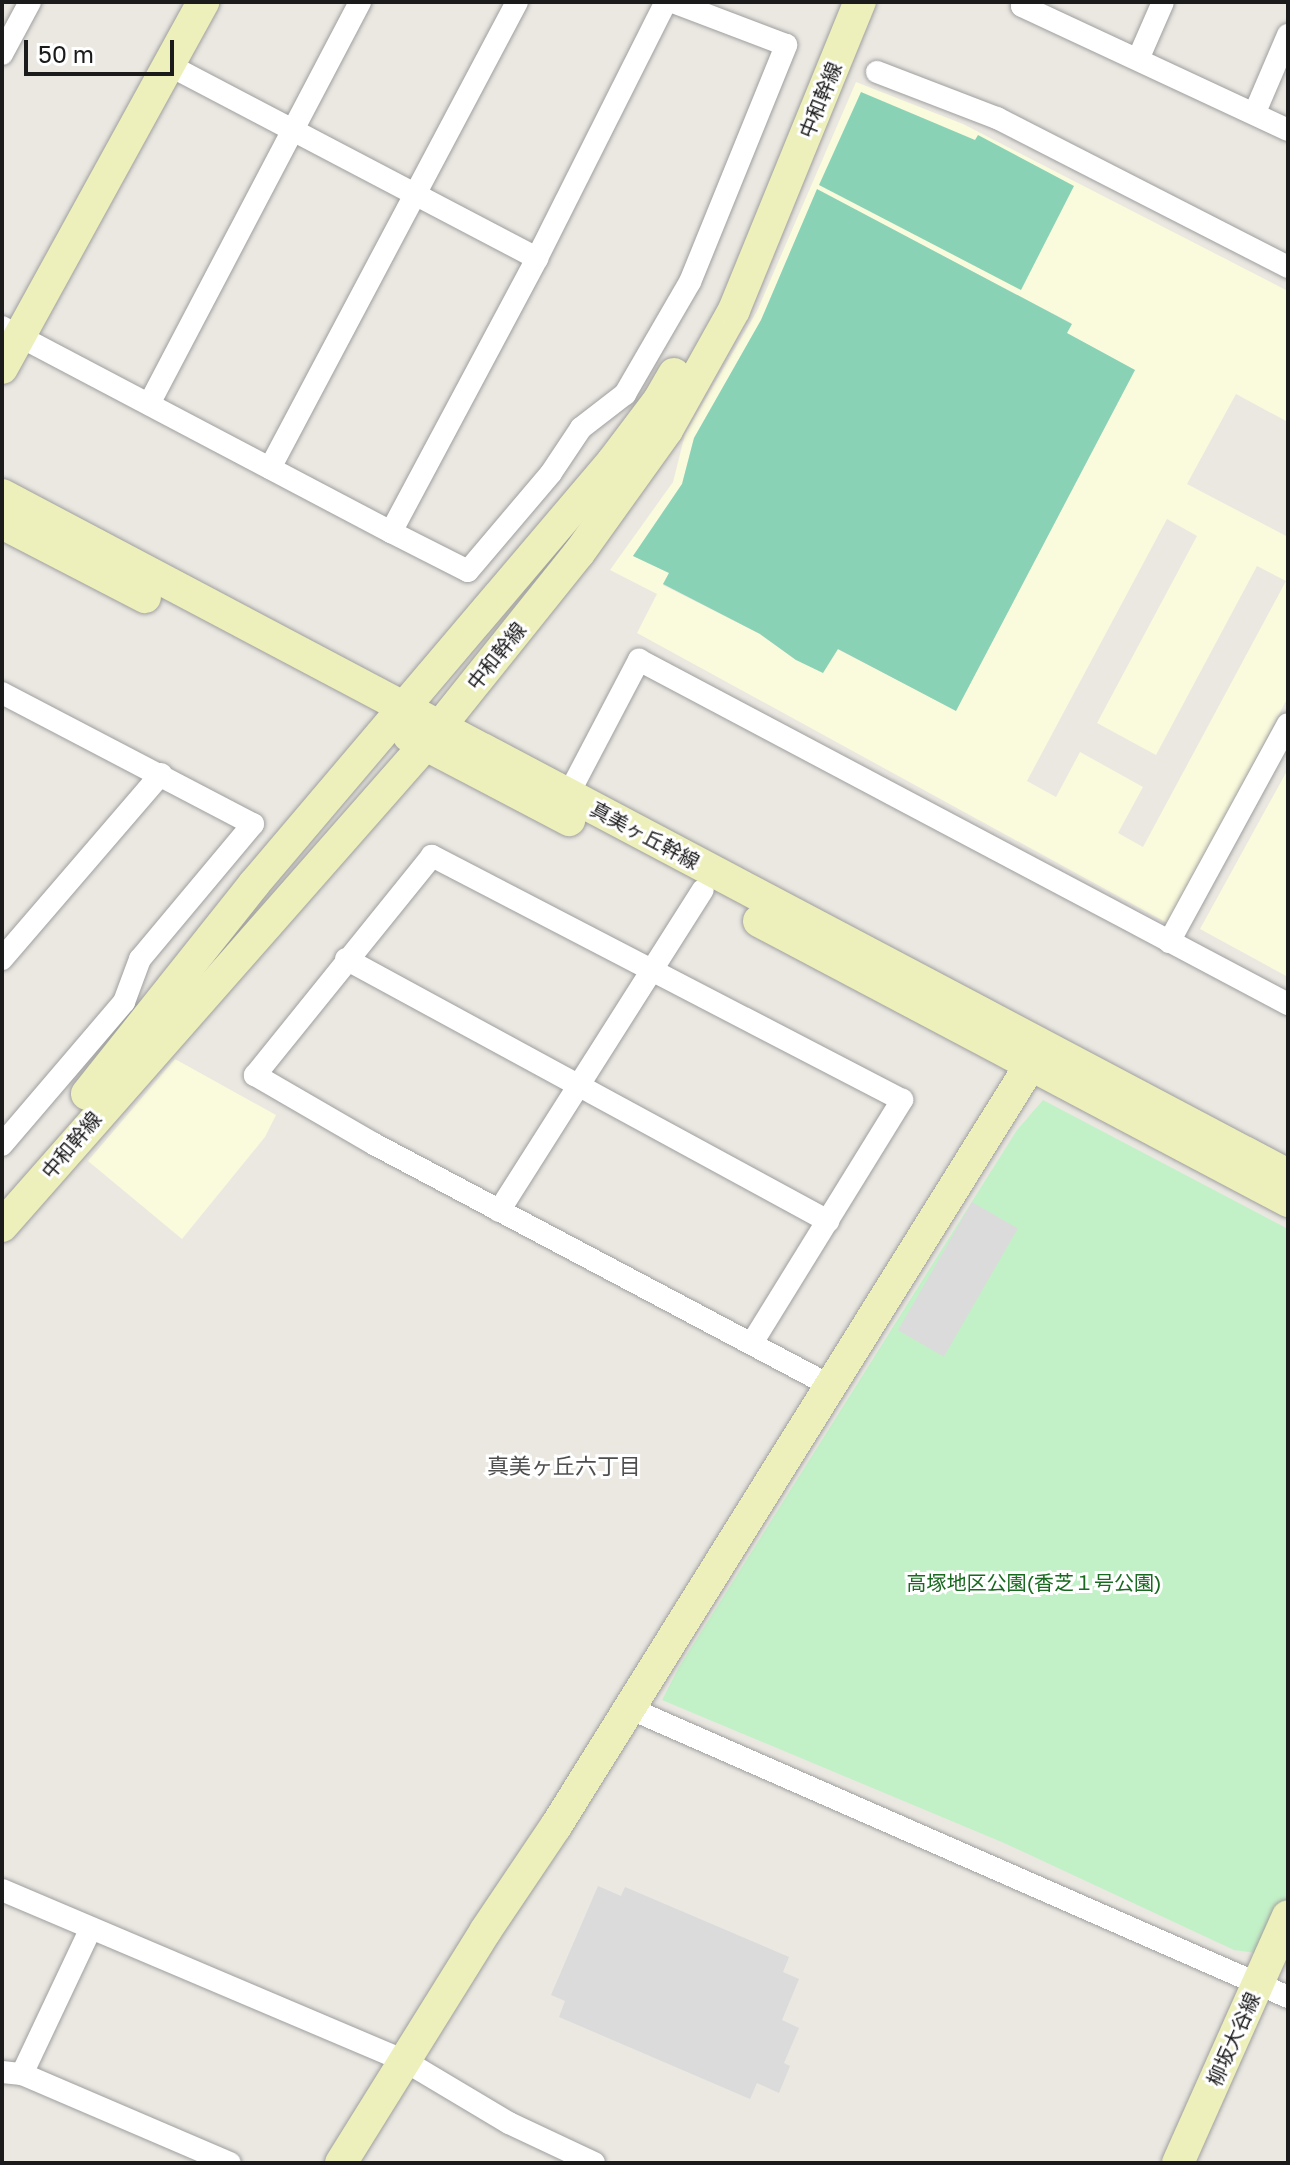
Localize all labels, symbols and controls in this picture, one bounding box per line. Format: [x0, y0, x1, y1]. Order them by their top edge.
scale bar [28, 24, 178, 74]
text: 50 m [38, 39, 94, 68]
street label: 中和幹線 [794, 58, 846, 142]
street label: 中和幹線 [462, 617, 530, 695]
street label: 真美ヶ丘幹線 [586, 796, 704, 874]
street label: 中和幹線 [36, 1107, 106, 1183]
district label: 真美ヶ丘六丁目 [487, 1453, 641, 1479]
park label: 高塚地区公園(香芝１号公園) [906, 1570, 1162, 1594]
street label: 柳坂大谷線 [1202, 1988, 1264, 2090]

